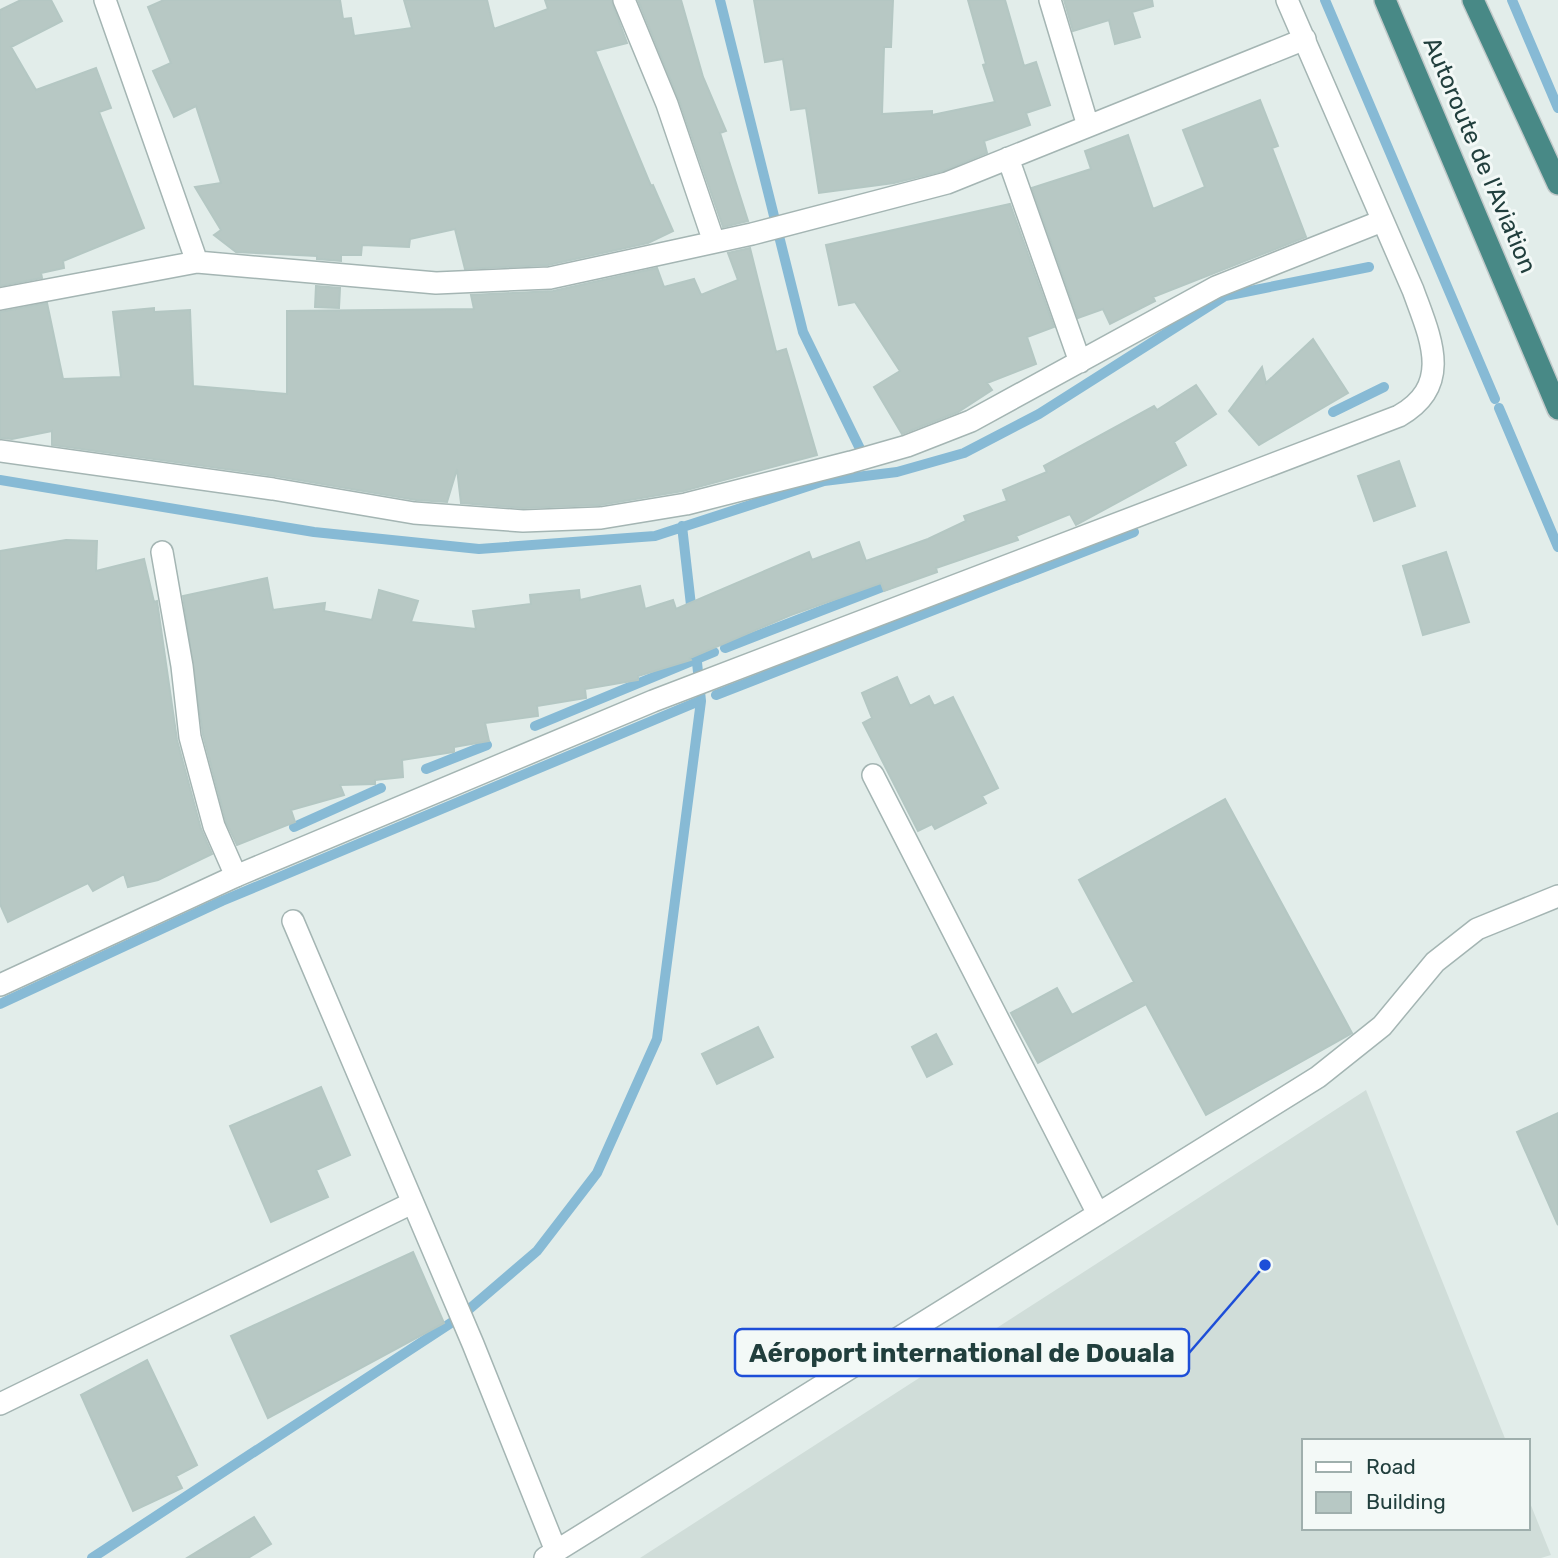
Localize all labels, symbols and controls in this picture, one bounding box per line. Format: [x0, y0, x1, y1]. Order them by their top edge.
street label: Autoroute de l'Aviation [1418, 33, 1542, 277]
callout: Aéroport international de Douala [735, 1329, 1189, 1376]
text: Aéroport international de Douala [749, 1338, 1175, 1369]
legend [1302, 1439, 1530, 1530]
text: Road [1366, 1454, 1416, 1479]
text: Building [1366, 1489, 1446, 1514]

